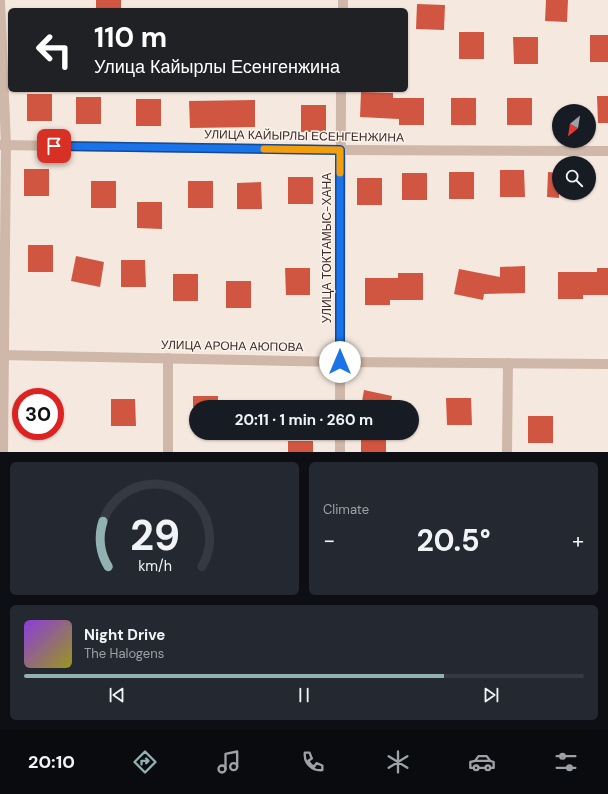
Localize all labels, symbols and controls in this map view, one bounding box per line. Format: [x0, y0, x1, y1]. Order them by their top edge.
text: 110 m [94, 19, 167, 56]
icon: left [28, 24, 80, 76]
text: Улица Кайырлы Есенгенжина [94, 55, 340, 79]
north arrow [552, 104, 596, 148]
map controls [552, 104, 596, 200]
street label: УЛИЦА КАЙЫРЛЫ ЕСЕНГЕНЖИНА [204, 126, 404, 146]
pin [37, 129, 71, 163]
icon: arrive [43, 135, 65, 157]
button: search [552, 156, 596, 200]
street label: УЛИЦА ТОКТАМЫС-ХАНА [319, 173, 335, 323]
street label: УЛИЦА АРОНА АЮПОВА [161, 337, 303, 355]
position arrow [319, 341, 361, 383]
speed limit sign: 30 [12, 388, 64, 440]
text: 20:11 · 1 min · 260 m [235, 410, 373, 430]
text: Climate [323, 501, 369, 518]
text: 29 [129, 508, 180, 562]
text: 20.5° [416, 521, 491, 560]
text: − [323, 526, 335, 555]
text: + [572, 526, 584, 555]
text: km/h [138, 556, 171, 574]
text: Night Drive [84, 625, 165, 645]
text: The Halogens [84, 645, 164, 662]
icon: previous [106, 684, 128, 706]
icon: pause [293, 684, 315, 706]
icon: next [480, 684, 502, 706]
icon: directions [131, 748, 159, 776]
icon: music [215, 748, 243, 776]
icon: phone [299, 748, 327, 776]
icon: climate [384, 748, 412, 776]
icon: car [468, 748, 496, 776]
icon: filters [552, 748, 580, 776]
text: 20:10 [28, 750, 75, 774]

